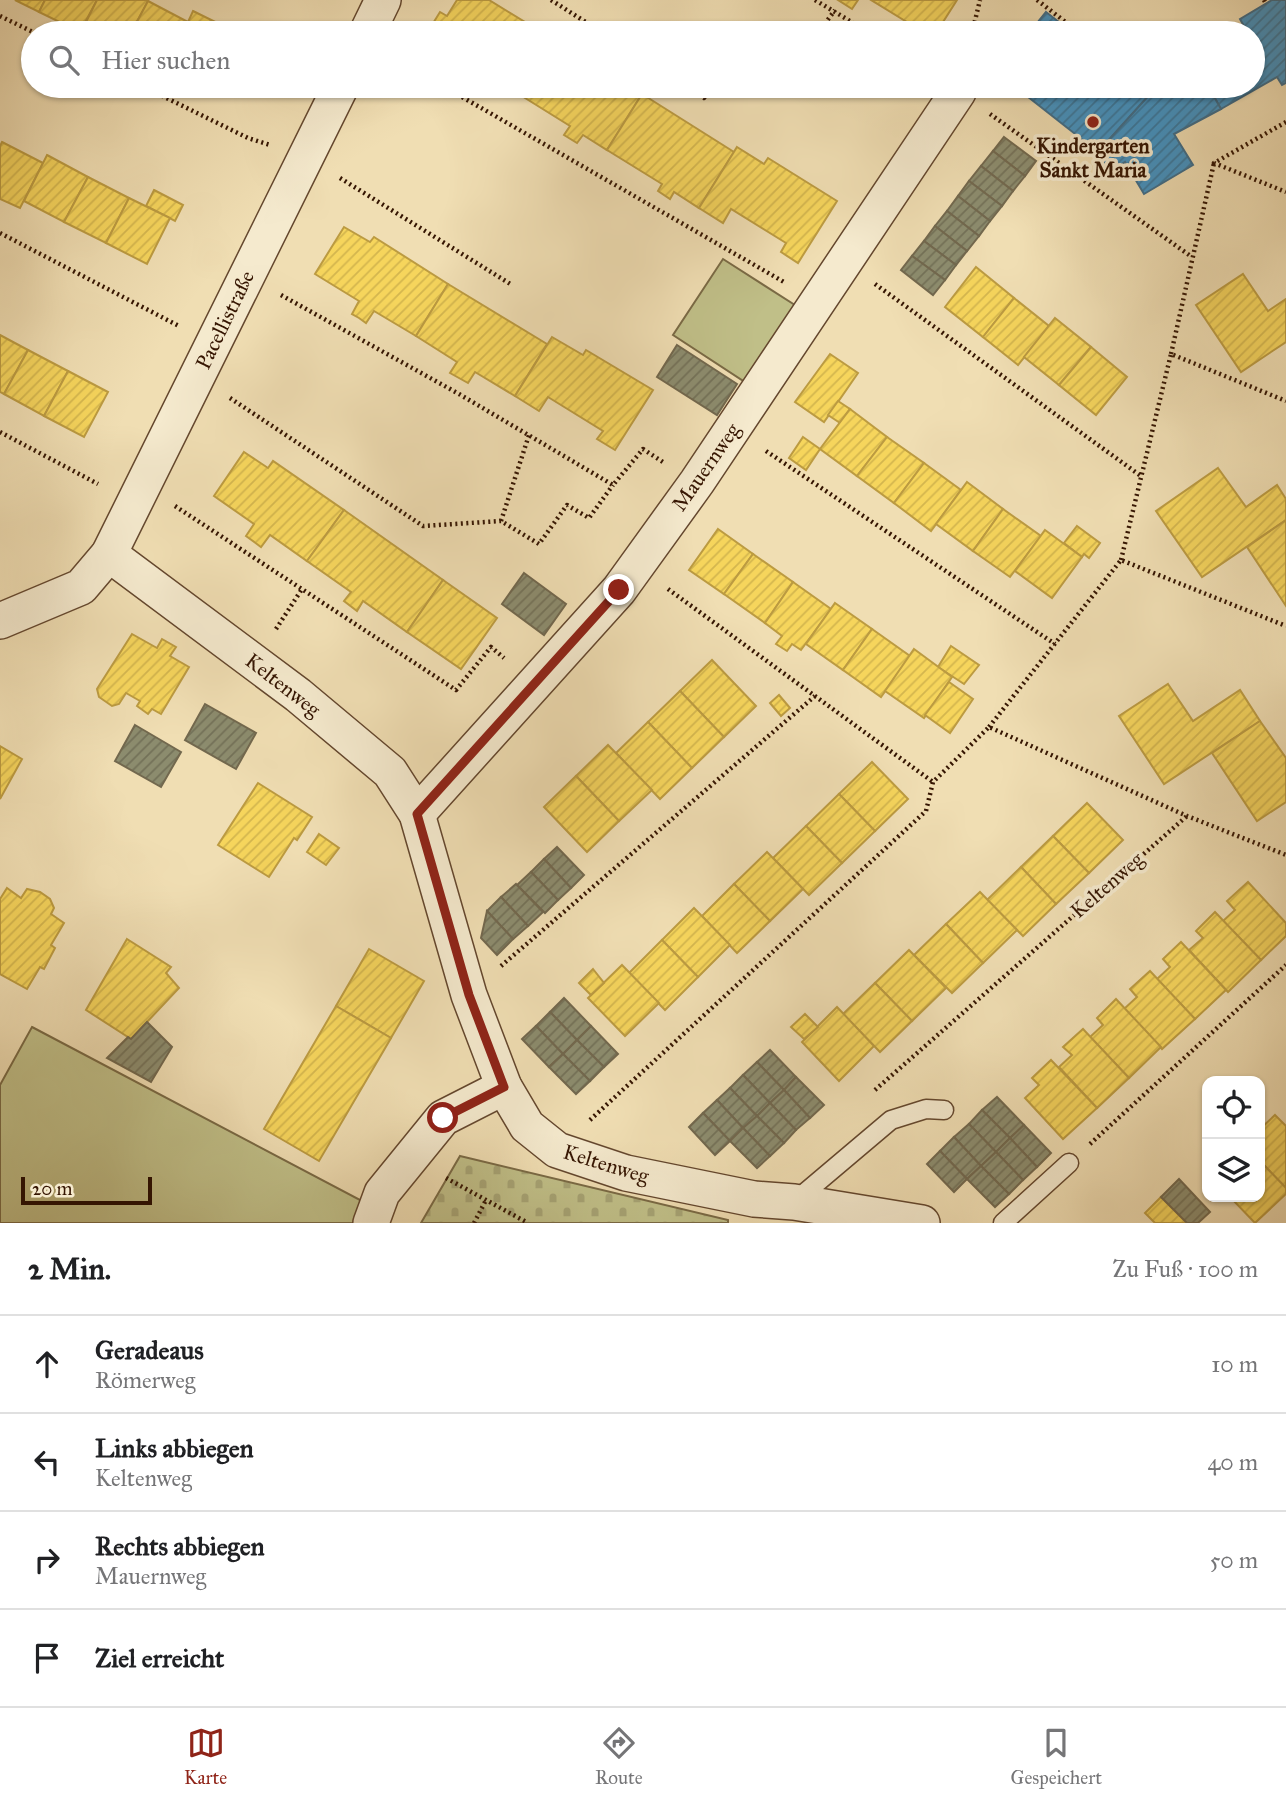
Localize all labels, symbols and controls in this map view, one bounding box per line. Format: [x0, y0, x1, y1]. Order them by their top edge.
search box [21, 21, 1265, 98]
icon: search [45, 41, 83, 79]
text: Hier suchen [101, 44, 230, 76]
marker: Kindergarten Sankt Maria [1085, 114, 1101, 130]
place label: Kindergarten Sankt Maria [1036, 133, 1150, 183]
street label: Pacellistraße [190, 266, 260, 374]
street label: Mauernweg [666, 418, 746, 516]
route end [603, 574, 634, 605]
street label: Keltenweg [240, 648, 326, 723]
street label: Keltenweg [1065, 846, 1149, 924]
map controls [1202, 1076, 1265, 1202]
button: locate [1202, 1076, 1265, 1139]
route start [427, 1102, 458, 1133]
street label: Keltenweg [560, 1139, 652, 1189]
button: layers [1202, 1139, 1265, 1202]
scale bar [21, 1174, 152, 1206]
text: 20 m [32, 1177, 73, 1200]
text: 2 Min. [28, 1251, 111, 1287]
text: Zu Fuß · 100 m [1113, 1255, 1258, 1283]
text: Geradeaus [95, 1334, 204, 1366]
icon: ahead [28, 1345, 66, 1383]
text: 10 m [1211, 1350, 1258, 1378]
text: Römerweg [95, 1366, 195, 1394]
text: Links abbiegen [95, 1432, 254, 1464]
icon: left [28, 1443, 66, 1481]
text: 40 m [1208, 1448, 1258, 1476]
text: Keltenweg [95, 1464, 192, 1492]
text: Rechts abbiegen [95, 1530, 265, 1562]
icon: right [28, 1541, 66, 1579]
text: 50 m [1210, 1546, 1258, 1574]
text: Mauernweg [95, 1562, 206, 1590]
icon: arrive [28, 1639, 66, 1677]
text: Ziel erreicht [95, 1642, 224, 1674]
tab: Karte [184, 1724, 227, 1789]
tab: Route [595, 1724, 643, 1789]
tab: Gespeichert [1011, 1724, 1102, 1789]

